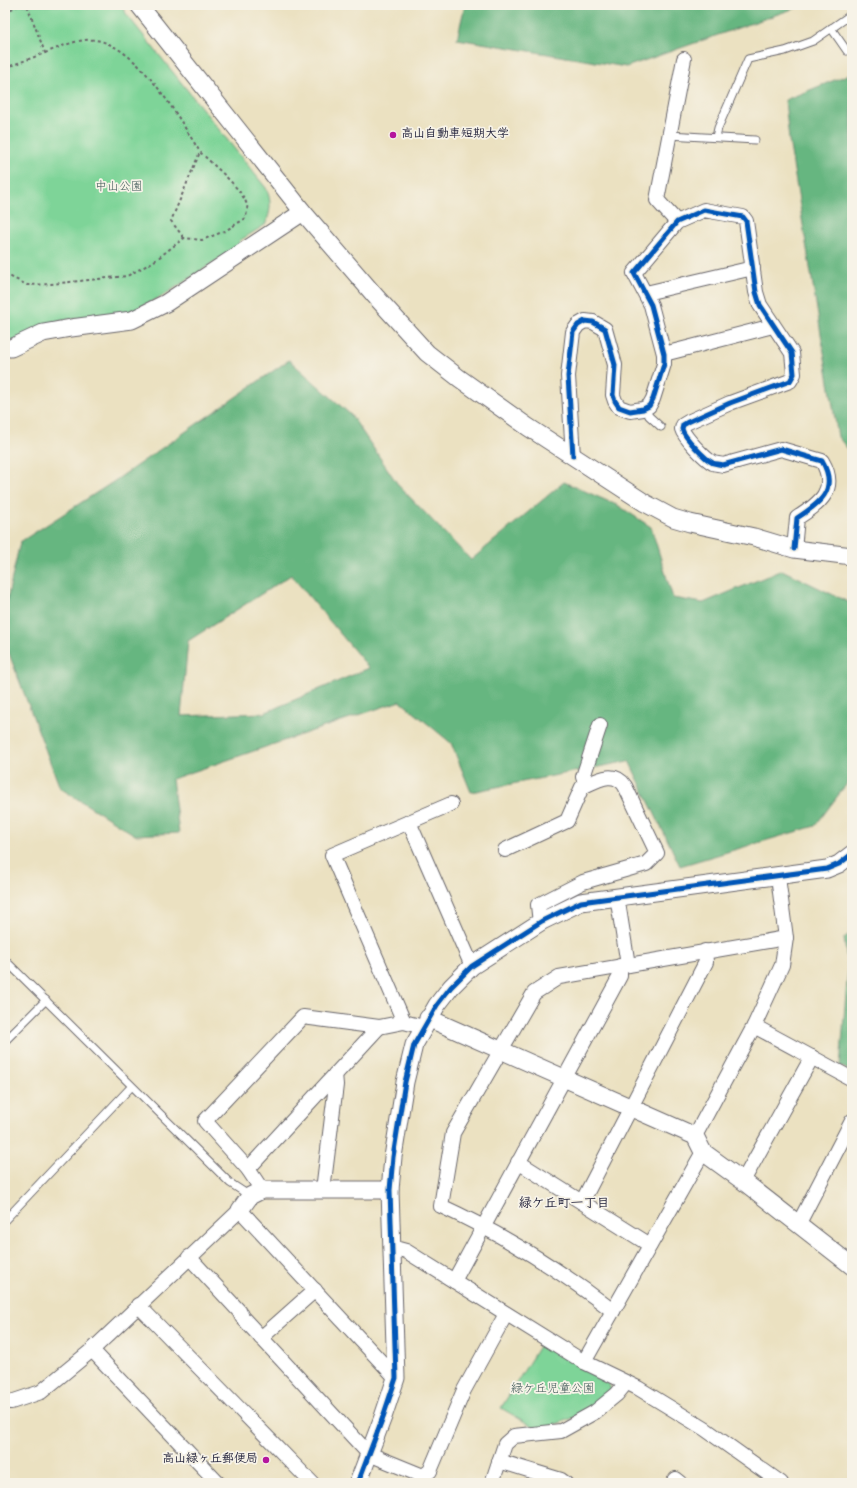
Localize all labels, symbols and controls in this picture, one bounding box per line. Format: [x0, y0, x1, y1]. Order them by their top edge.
place label: 高山自動車短期大学 [401, 127, 509, 142]
marker: 高山自動車短期大学 [388, 130, 398, 140]
park label: 中山公園 [95, 180, 143, 195]
district label: 緑ケ丘町一丁目 [518, 1196, 610, 1212]
park label: 緑ケ丘児童公園 [511, 1382, 595, 1397]
place label: 高山緑ヶ丘郵便局 [162, 1452, 258, 1467]
marker: 高山緑ヶ丘郵便局 [261, 1455, 271, 1465]

